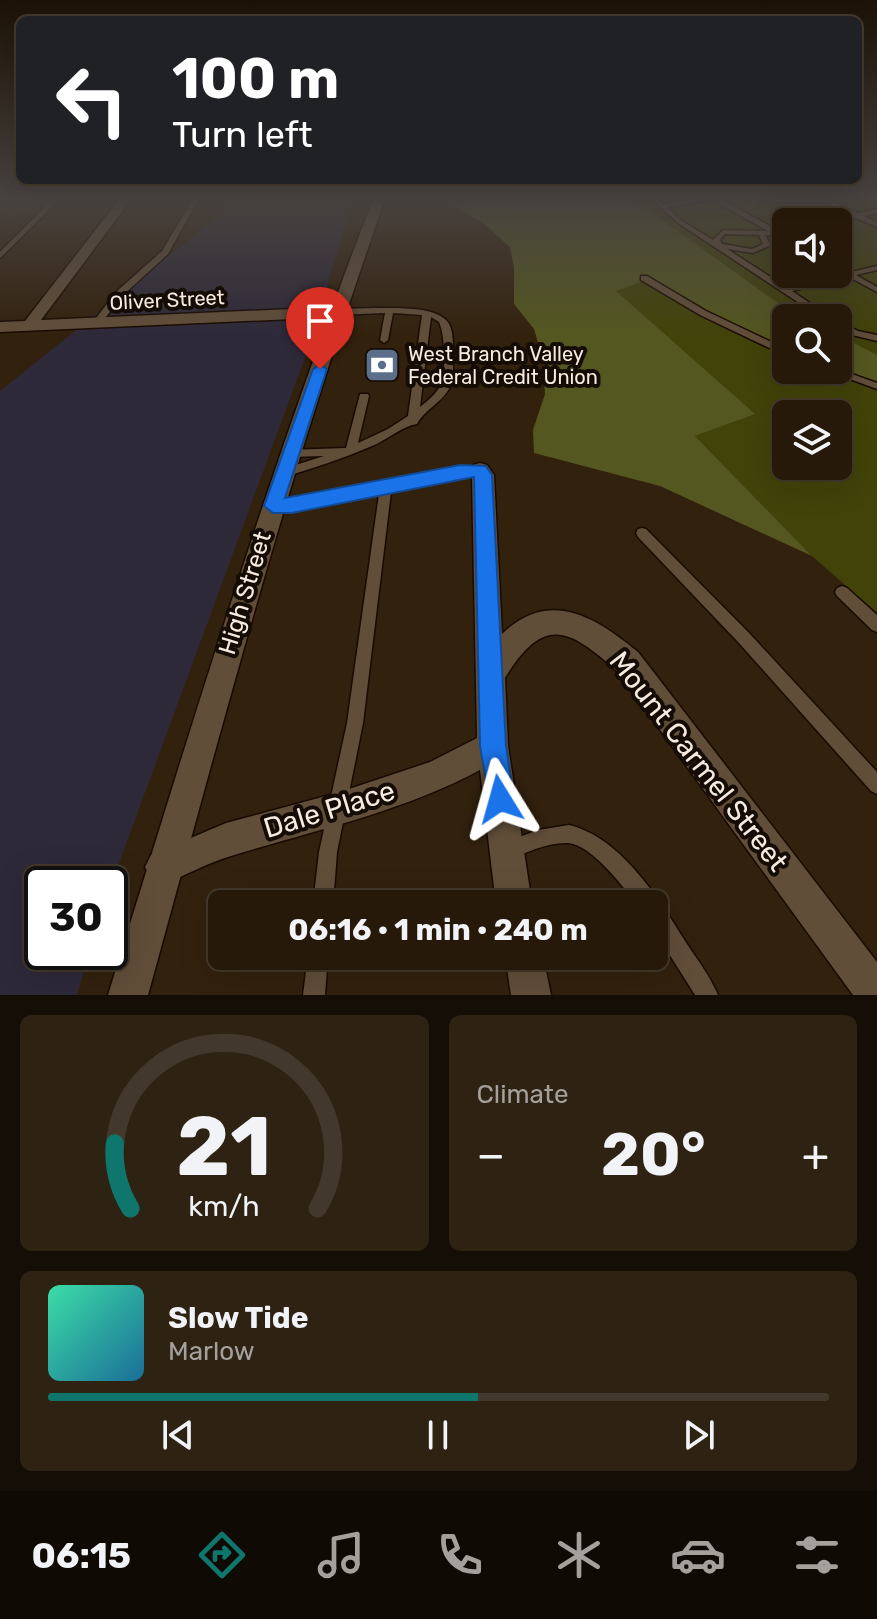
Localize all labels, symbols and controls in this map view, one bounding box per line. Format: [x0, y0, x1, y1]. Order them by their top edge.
text: 100 m [172, 46, 339, 112]
icon: left [40, 48, 144, 152]
text: Turn left [172, 113, 313, 156]
map controls [772, 208, 852, 480]
button: sound [772, 208, 852, 288]
street label: Oliver Street [109, 285, 225, 315]
pin [286, 287, 354, 369]
icon: arrive [298, 299, 342, 343]
button: search [772, 304, 852, 384]
place label: West Branch Valley Federal Credit Union [408, 342, 598, 389]
bank icon: West Branch Valley Federal Credit Union [363, 346, 401, 384]
button: layers [772, 400, 852, 480]
street label: High Street [213, 528, 277, 658]
street label: Mount Carmel Street [603, 645, 795, 878]
position arrow [458, 757, 542, 841]
street label: Dale Place [260, 774, 399, 845]
speed limit sign: 30 [24, 866, 128, 970]
text: 06:16 · 1 min · 240 m [288, 912, 588, 948]
text: Climate [477, 1079, 569, 1110]
text: 21 [177, 1097, 272, 1196]
text: 20° [601, 1119, 706, 1190]
text: − [477, 1129, 505, 1181]
text: + [802, 1129, 829, 1181]
text: km/h [189, 1189, 260, 1223]
text: Slow Tide [168, 1300, 308, 1336]
text: Marlow [168, 1336, 255, 1367]
icon: previous [156, 1413, 200, 1457]
icon: pause [416, 1413, 460, 1457]
icon: next [677, 1413, 721, 1457]
icon: directions [194, 1527, 250, 1583]
icon: music [313, 1527, 369, 1583]
icon: phone [432, 1527, 488, 1583]
icon: climate [551, 1527, 607, 1583]
icon: car [670, 1527, 726, 1583]
icon: filters [789, 1527, 845, 1583]
text: 06:15 [32, 1534, 131, 1577]

